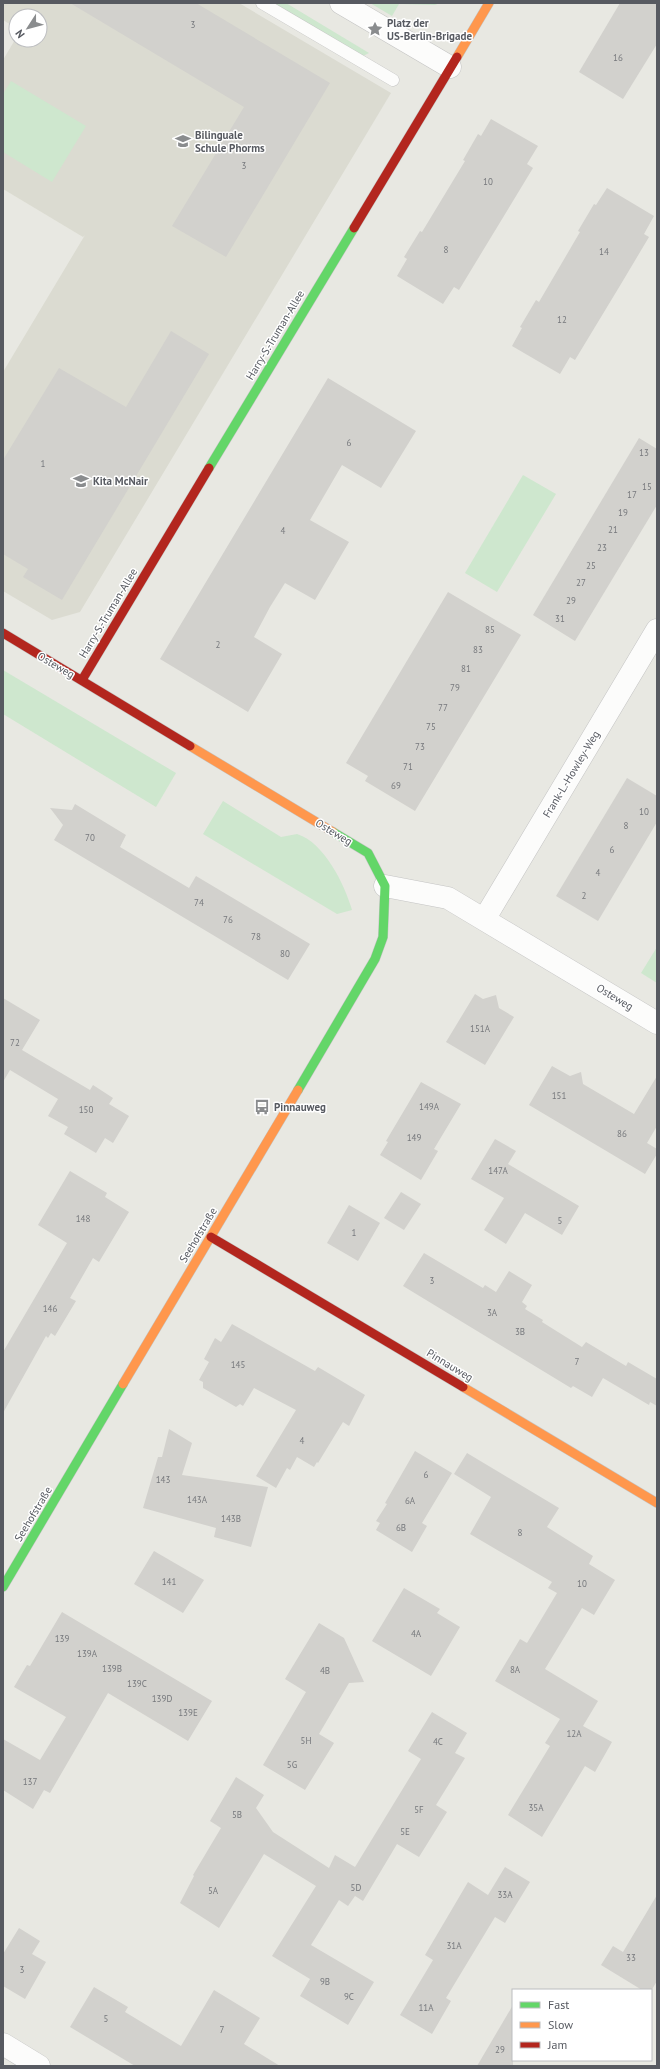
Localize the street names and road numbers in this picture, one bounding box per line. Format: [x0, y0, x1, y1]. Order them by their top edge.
street label: Harry-S.-Truman-Allee [243, 287, 308, 382]
street label: Harry-S.-Truman-Allee [76, 565, 141, 660]
street label: Osteweg [35, 649, 77, 681]
street label: Frank-L.-Howley-Weg [539, 728, 603, 820]
street label: Osteweg [313, 816, 355, 848]
street label: Osteweg [594, 981, 636, 1013]
street label: Seehofstraße [176, 1205, 220, 1265]
street label: Pinnauweg [424, 1346, 476, 1384]
street label: Seehofstraße [11, 1484, 55, 1544]

